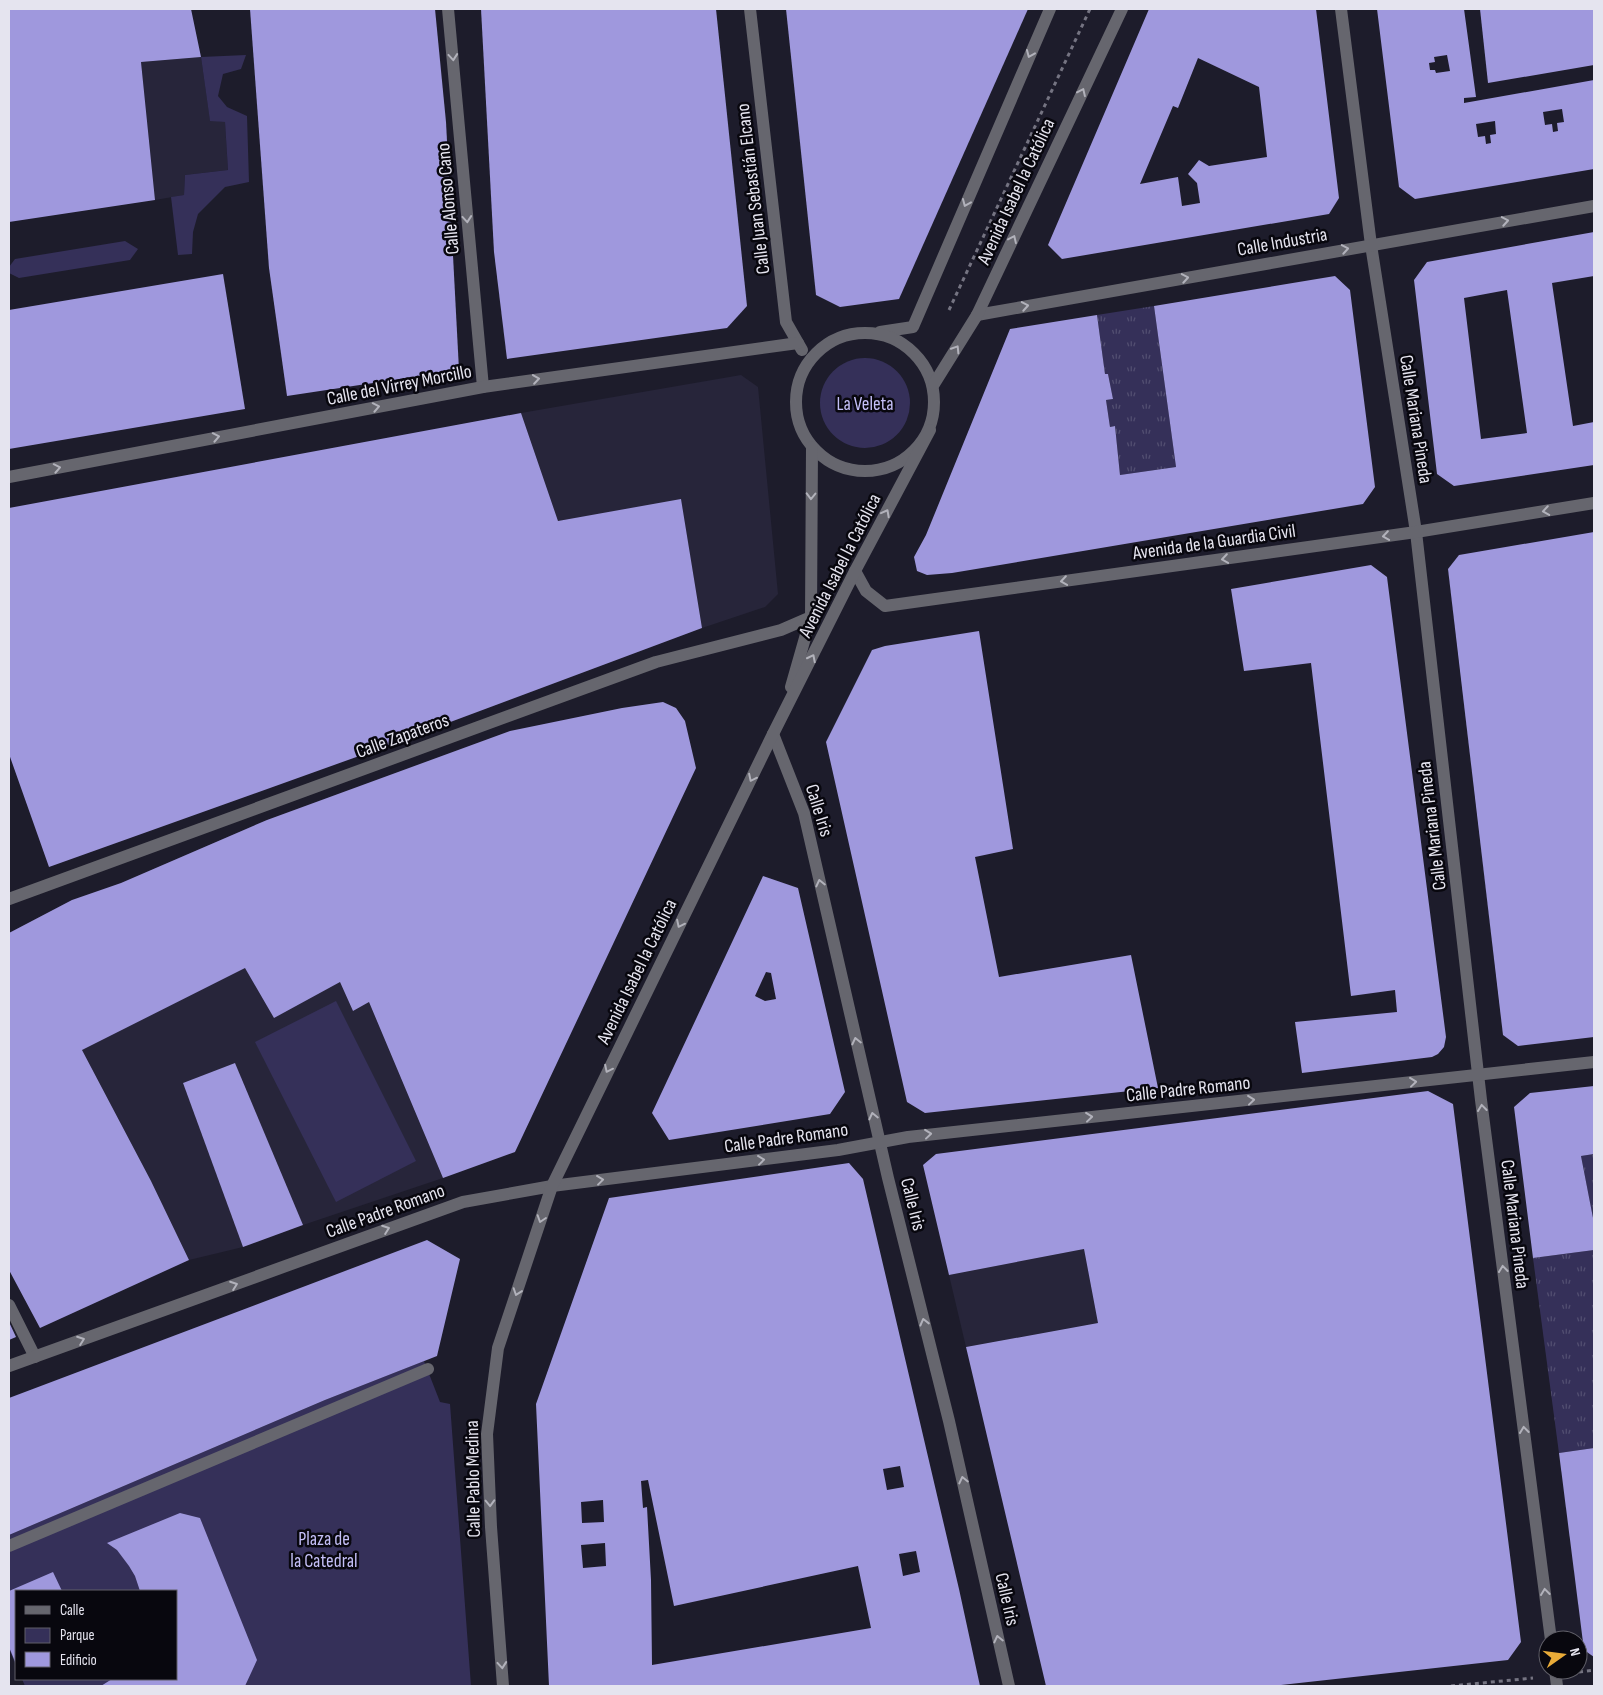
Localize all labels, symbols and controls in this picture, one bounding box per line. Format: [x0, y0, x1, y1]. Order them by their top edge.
one-way arrow [1026, 49, 1037, 58]
one-way arrow [447, 54, 458, 62]
one-way arrow [1076, 88, 1087, 97]
street label: Calle Juan Sebastián Elcano [732, 102, 775, 276]
street label: Avenida Isabel la Católica [972, 115, 1060, 269]
street label: Calle Alonso Cano [432, 142, 465, 256]
one-way arrow [962, 198, 973, 207]
one-way arrow [462, 215, 473, 223]
one-way arrow [1501, 217, 1510, 227]
street label: Calle Industria [1236, 223, 1329, 262]
one-way arrow [1007, 235, 1017, 244]
one-way arrow [1341, 245, 1350, 255]
one-way arrow [1181, 273, 1190, 283]
one-way arrow [1021, 302, 1030, 312]
one-way arrow [949, 346, 959, 355]
street label: Calle Mariana Pineda [1394, 353, 1437, 485]
street label: Calle del Virrey Morcillo [325, 360, 474, 411]
one-way arrow [532, 375, 540, 385]
park label: La Veleta [836, 393, 894, 416]
one-way arrow [372, 402, 380, 413]
one-way arrow [212, 433, 221, 443]
one-way arrow [52, 463, 61, 473]
street label: Avenida Isabel la Católica [794, 490, 887, 642]
one-way arrow [806, 492, 816, 500]
one-way arrow [1542, 505, 1550, 516]
one-way arrow [880, 509, 890, 518]
street label: Avenida de la Guardia Civil [1130, 520, 1297, 565]
one-way arrow [1381, 531, 1390, 541]
one-way arrow [1220, 553, 1228, 564]
one-way arrow [1059, 575, 1067, 586]
one-way arrow [806, 654, 816, 663]
street label: Calle Zapateros [353, 709, 452, 764]
street label: Calle Mariana Pineda [1413, 760, 1452, 892]
one-way arrow [748, 773, 758, 782]
street label: Calle Iris [800, 781, 837, 840]
one-way arrow [815, 879, 826, 888]
street label: Avenida Isabel la Católica [592, 895, 682, 1049]
one-way arrow [676, 919, 686, 928]
one-way arrow [851, 1037, 862, 1046]
one-way arrow [604, 1064, 614, 1073]
street label: Calle Padre Romano [1125, 1072, 1251, 1107]
one-way arrow [1409, 1077, 1417, 1088]
one-way arrow [1247, 1095, 1255, 1106]
one-way arrow [1477, 1104, 1488, 1112]
one-way arrow [868, 1111, 879, 1120]
one-way arrow [1086, 1112, 1094, 1123]
street label: Calle Padre Romano [723, 1118, 850, 1159]
one-way arrow [924, 1129, 932, 1140]
one-way arrow [757, 1155, 765, 1165]
street label: Calle Mariana Pineda [1495, 1158, 1534, 1290]
one-way arrow [596, 1175, 604, 1186]
street label: Calle Iris [895, 1176, 930, 1233]
street label: Calle Padre Romano [323, 1179, 448, 1244]
one-way arrow [537, 1214, 547, 1222]
one-way arrow [382, 1225, 390, 1235]
one-way arrow [1498, 1265, 1509, 1273]
one-way arrow [229, 1281, 237, 1291]
one-way arrow [512, 1287, 522, 1296]
one-way arrow [920, 1319, 930, 1327]
one-way arrow [76, 1336, 85, 1346]
street label: Calle Pablo Medina [461, 1420, 486, 1538]
one-way arrow [1519, 1426, 1530, 1434]
one-way arrow [958, 1476, 968, 1485]
one-way arrow [485, 1500, 495, 1508]
park label: Plaza de la Catedral [290, 1528, 358, 1573]
street label: Calle Iris [989, 1571, 1024, 1628]
one-way arrow [1540, 1587, 1551, 1595]
legend [15, 1590, 178, 1680]
text: Calle [60, 1601, 84, 1620]
text: Parque [60, 1626, 95, 1645]
north arrow [1538, 1630, 1588, 1680]
one-way arrow [993, 1634, 1004, 1643]
text: N [1566, 1646, 1584, 1658]
text: Edificio [60, 1651, 97, 1670]
one-way arrow [496, 1662, 507, 1670]

